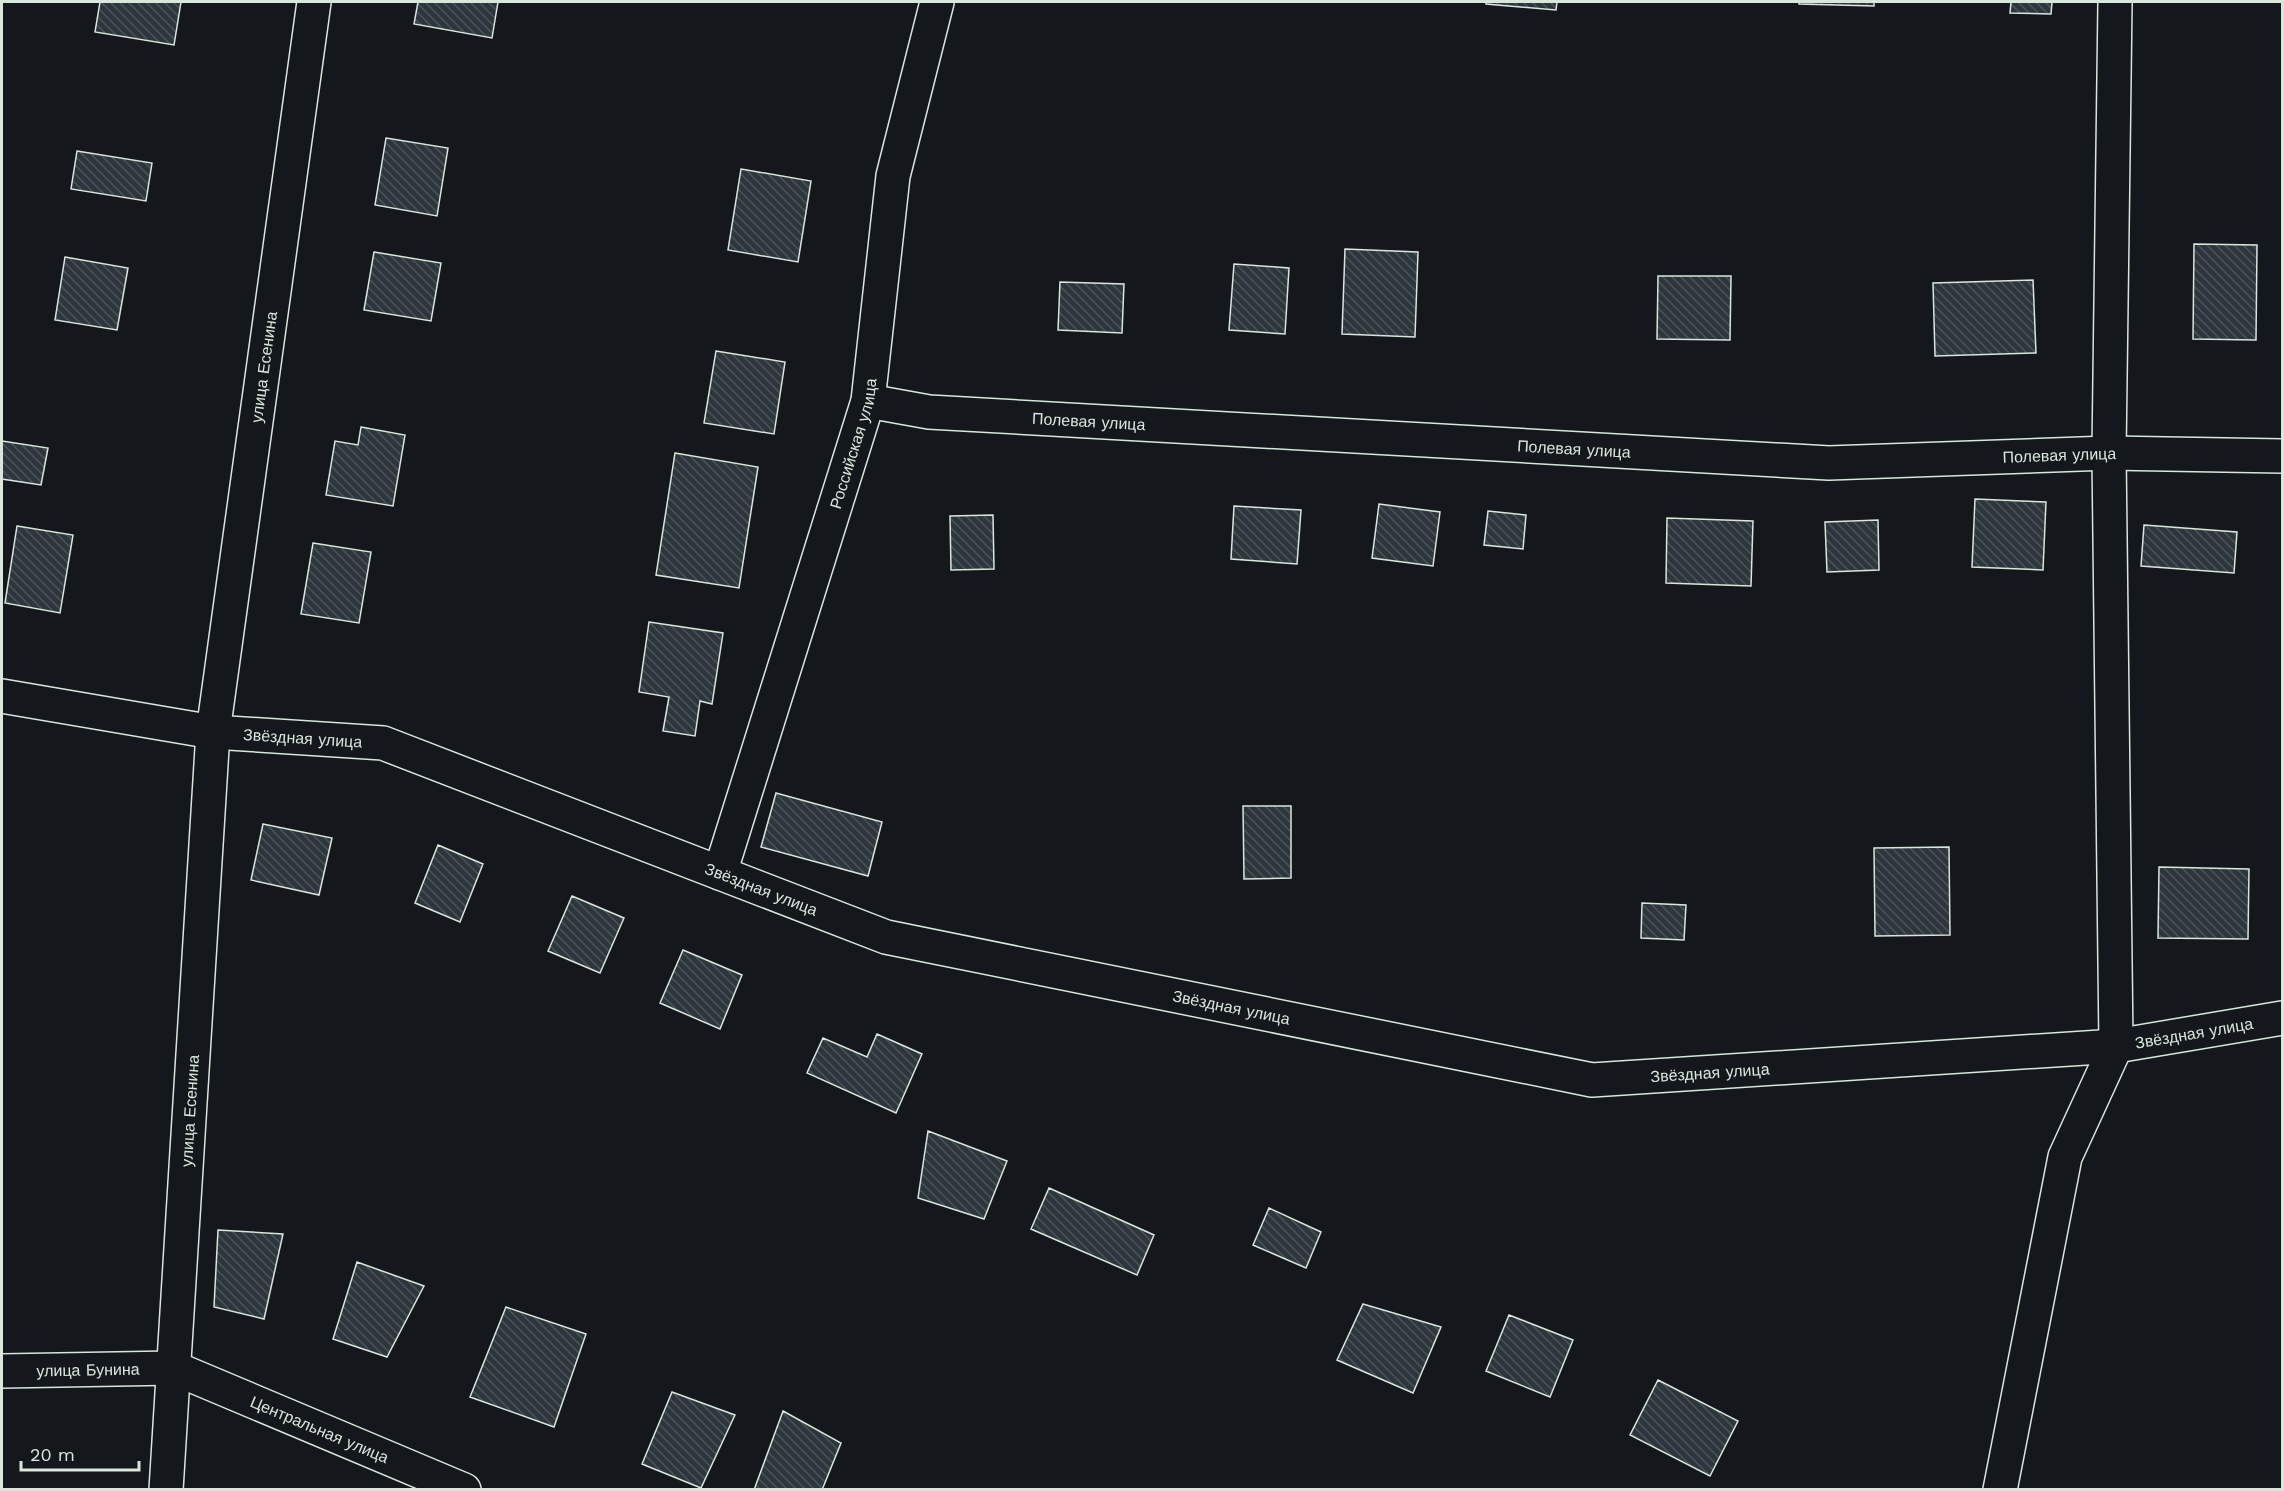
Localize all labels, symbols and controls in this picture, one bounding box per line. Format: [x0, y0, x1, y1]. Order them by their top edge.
street label: улица Есенина [247, 310, 281, 424]
street label: Российская улица [826, 377, 880, 511]
street label: Полевая улица [1031, 409, 1146, 434]
street label: Полевая улица [1517, 436, 1631, 462]
street label: Полевая улица [2002, 444, 2116, 467]
street label: Звёздная улица [243, 725, 363, 752]
street label: Звёздная улица [702, 859, 820, 920]
street label: Звёздная улица [1171, 986, 1292, 1029]
street label: Звёздная улица [2134, 1014, 2255, 1053]
street label: улица Есенина [177, 1054, 203, 1167]
street label: Звёздная улица [1650, 1060, 1770, 1086]
street label: улица Бунина [36, 1360, 140, 1380]
street label: Центральная улица [247, 1392, 392, 1467]
scale bar [21, 1434, 140, 1472]
text: 20 m [30, 1444, 75, 1465]

